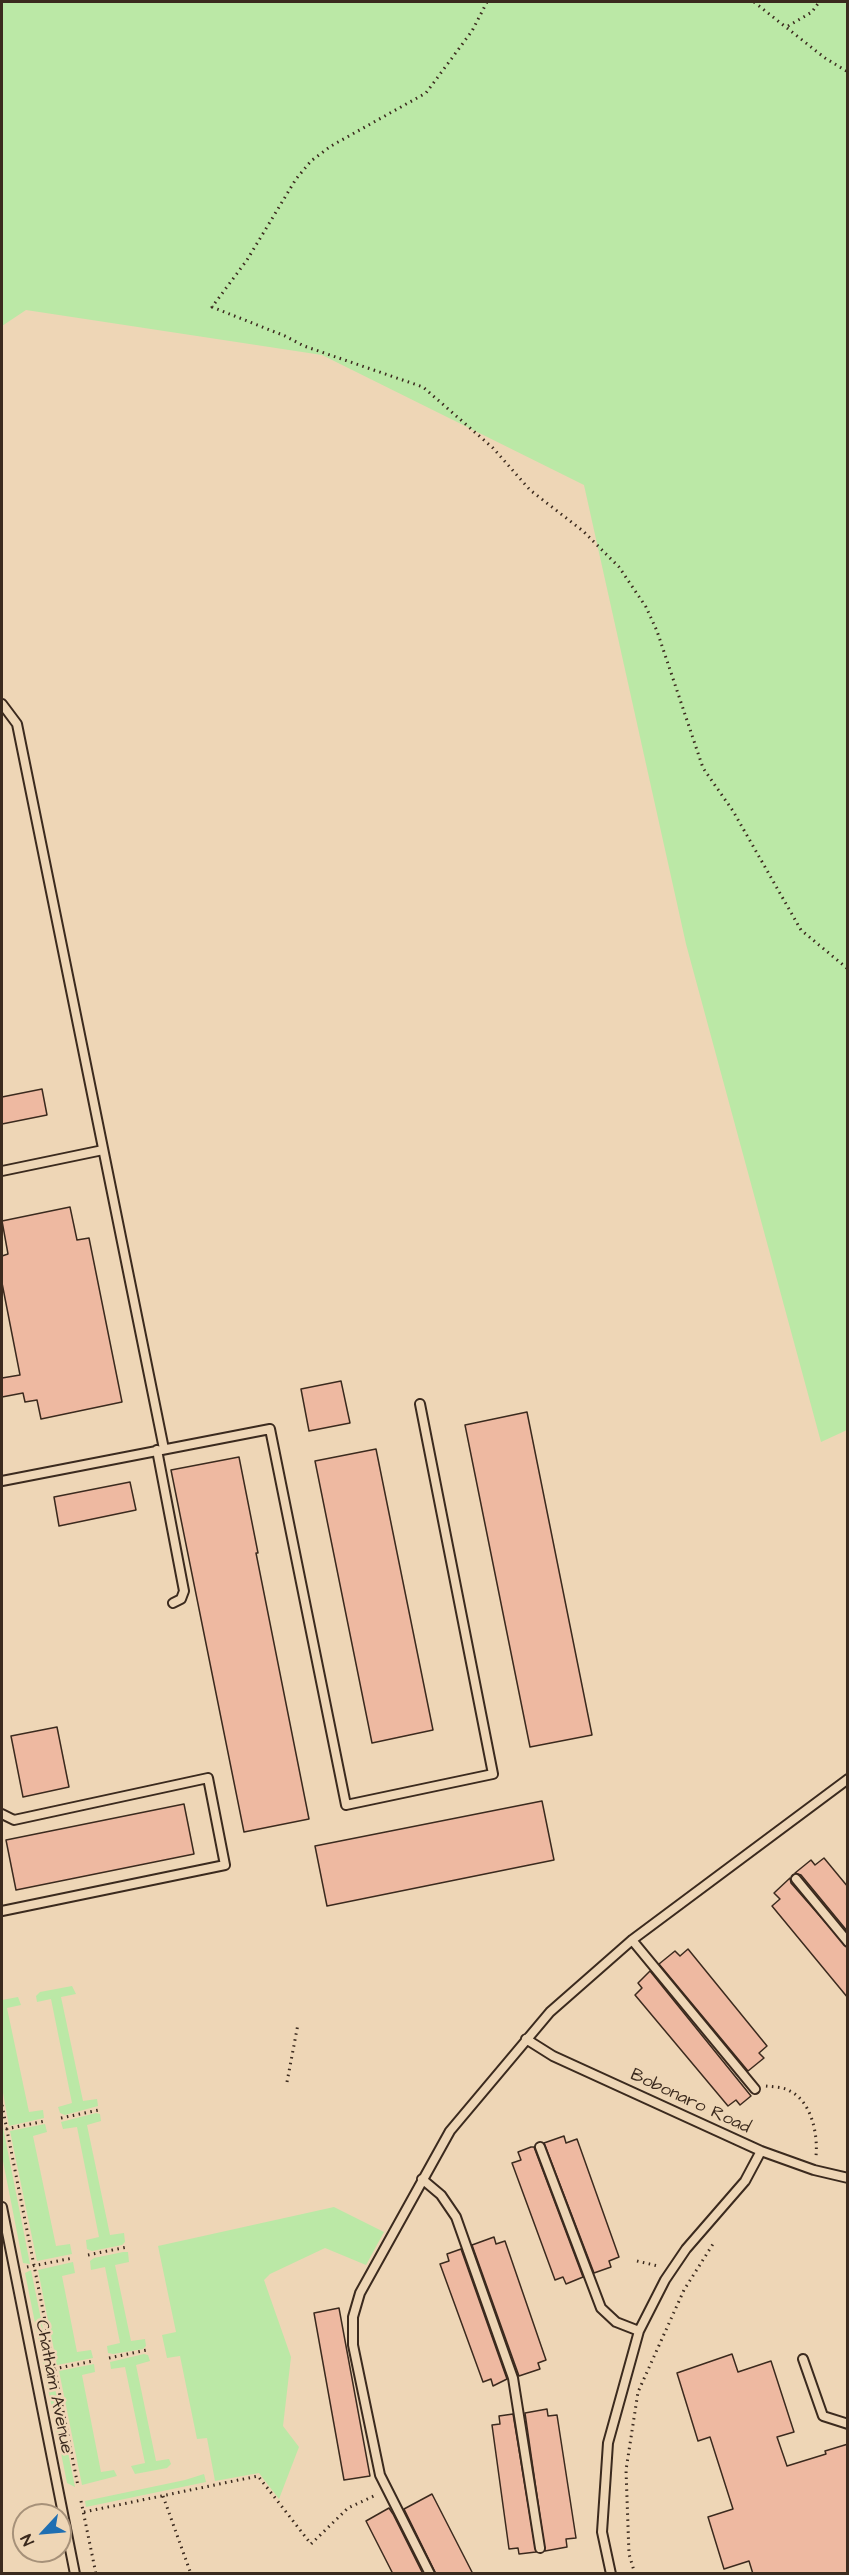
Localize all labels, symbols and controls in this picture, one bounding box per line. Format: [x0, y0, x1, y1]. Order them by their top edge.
street label: Bobonaro Road [627, 2065, 753, 2139]
street label: Chatham Avenue [29, 2318, 77, 2456]
north arrow [12, 2503, 72, 2563]
text: N [16, 2531, 40, 2549]

